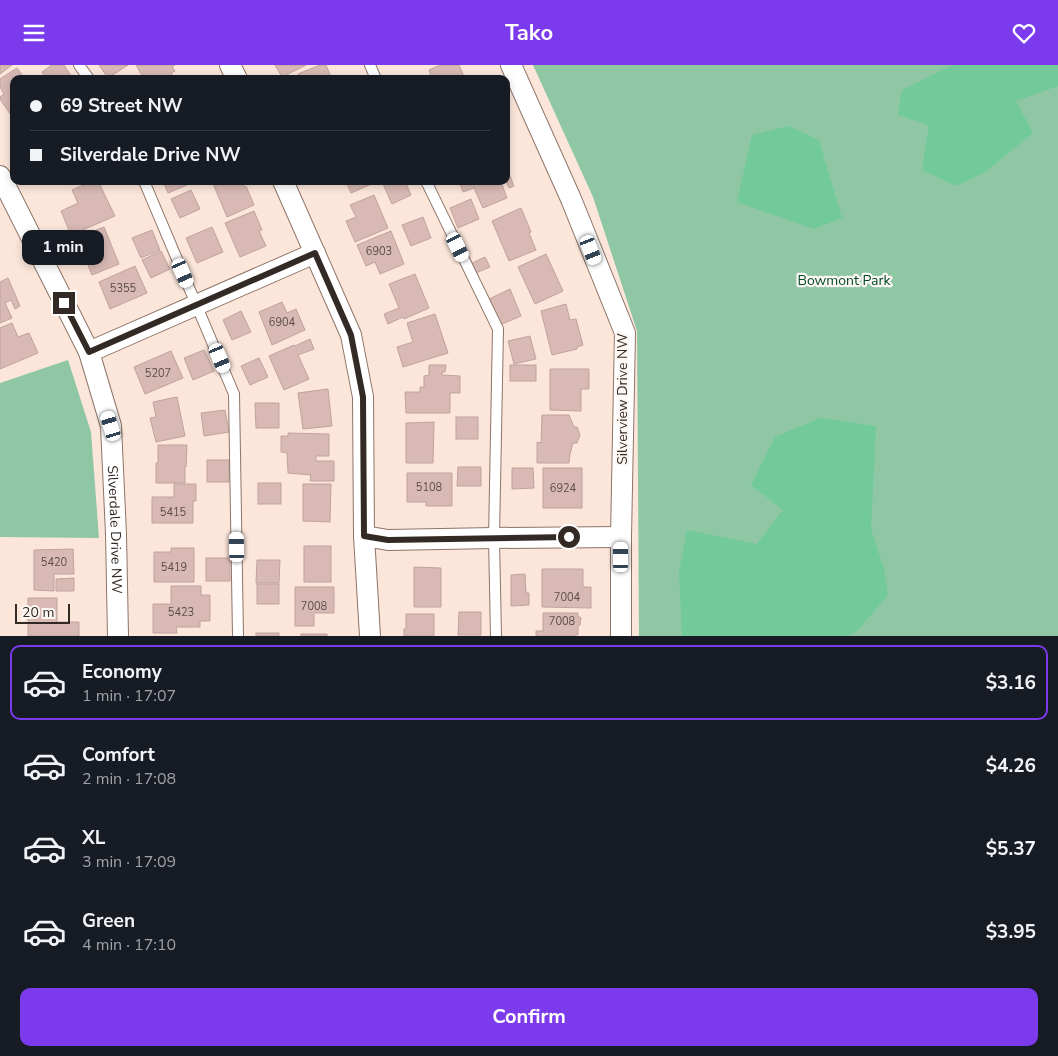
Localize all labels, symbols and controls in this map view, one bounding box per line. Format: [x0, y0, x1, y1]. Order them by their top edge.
text: Tako [505, 18, 553, 48]
icon: menu [20, 19, 48, 47]
icon: heart [1010, 19, 1038, 47]
text: 69 Street NW [60, 93, 183, 119]
text: Silverdale Drive NW [60, 142, 241, 168]
car [444, 230, 471, 264]
callout: 1 min [23, 231, 105, 265]
car [578, 233, 603, 267]
text: 1 min [42, 236, 84, 258]
house number: 6903 [366, 244, 392, 259]
car [170, 256, 195, 290]
park label: Bowmont Park [797, 271, 892, 290]
house number: 5355 [110, 281, 137, 296]
route end [53, 292, 75, 314]
house number: 6904 [269, 315, 296, 330]
street label: Silverview Drive NW [613, 333, 632, 465]
car [207, 341, 232, 375]
house number: 5207 [145, 366, 171, 381]
car [99, 409, 122, 443]
street label: Silverdale Drive NW [103, 465, 126, 595]
house number: 5108 [416, 480, 443, 495]
house number: 6924 [550, 481, 577, 496]
house number: 5415 [160, 505, 187, 520]
route start [558, 526, 580, 548]
car [229, 532, 244, 562]
car [613, 542, 628, 572]
house number: 5420 [41, 555, 68, 570]
house number: 5419 [161, 560, 187, 575]
house number: 7004 [554, 590, 581, 605]
house number: 7008 [301, 599, 328, 614]
scale bar [15, 601, 70, 624]
text: 20 m [22, 603, 54, 622]
house number: 5423 [168, 605, 194, 620]
house number: 7008 [549, 614, 576, 629]
text: Economy [82, 659, 162, 685]
icon: car [22, 660, 67, 705]
text: $3.16 [986, 670, 1036, 696]
text: 1 min · 17:07 [82, 685, 176, 707]
text: Comfort [82, 742, 155, 768]
icon: car [22, 743, 67, 788]
text: $4.26 [986, 753, 1036, 779]
text: 2 min · 17:08 [82, 768, 176, 790]
text: XL [82, 825, 105, 851]
icon: car [22, 826, 67, 871]
text: $5.37 [986, 836, 1036, 862]
text: 3 min · 17:09 [82, 851, 176, 873]
text: Green [82, 908, 135, 934]
icon: car [22, 909, 67, 954]
text: $3.95 [986, 919, 1036, 945]
text: 4 min · 17:10 [82, 934, 176, 956]
button: Confirm [20, 988, 1038, 1046]

